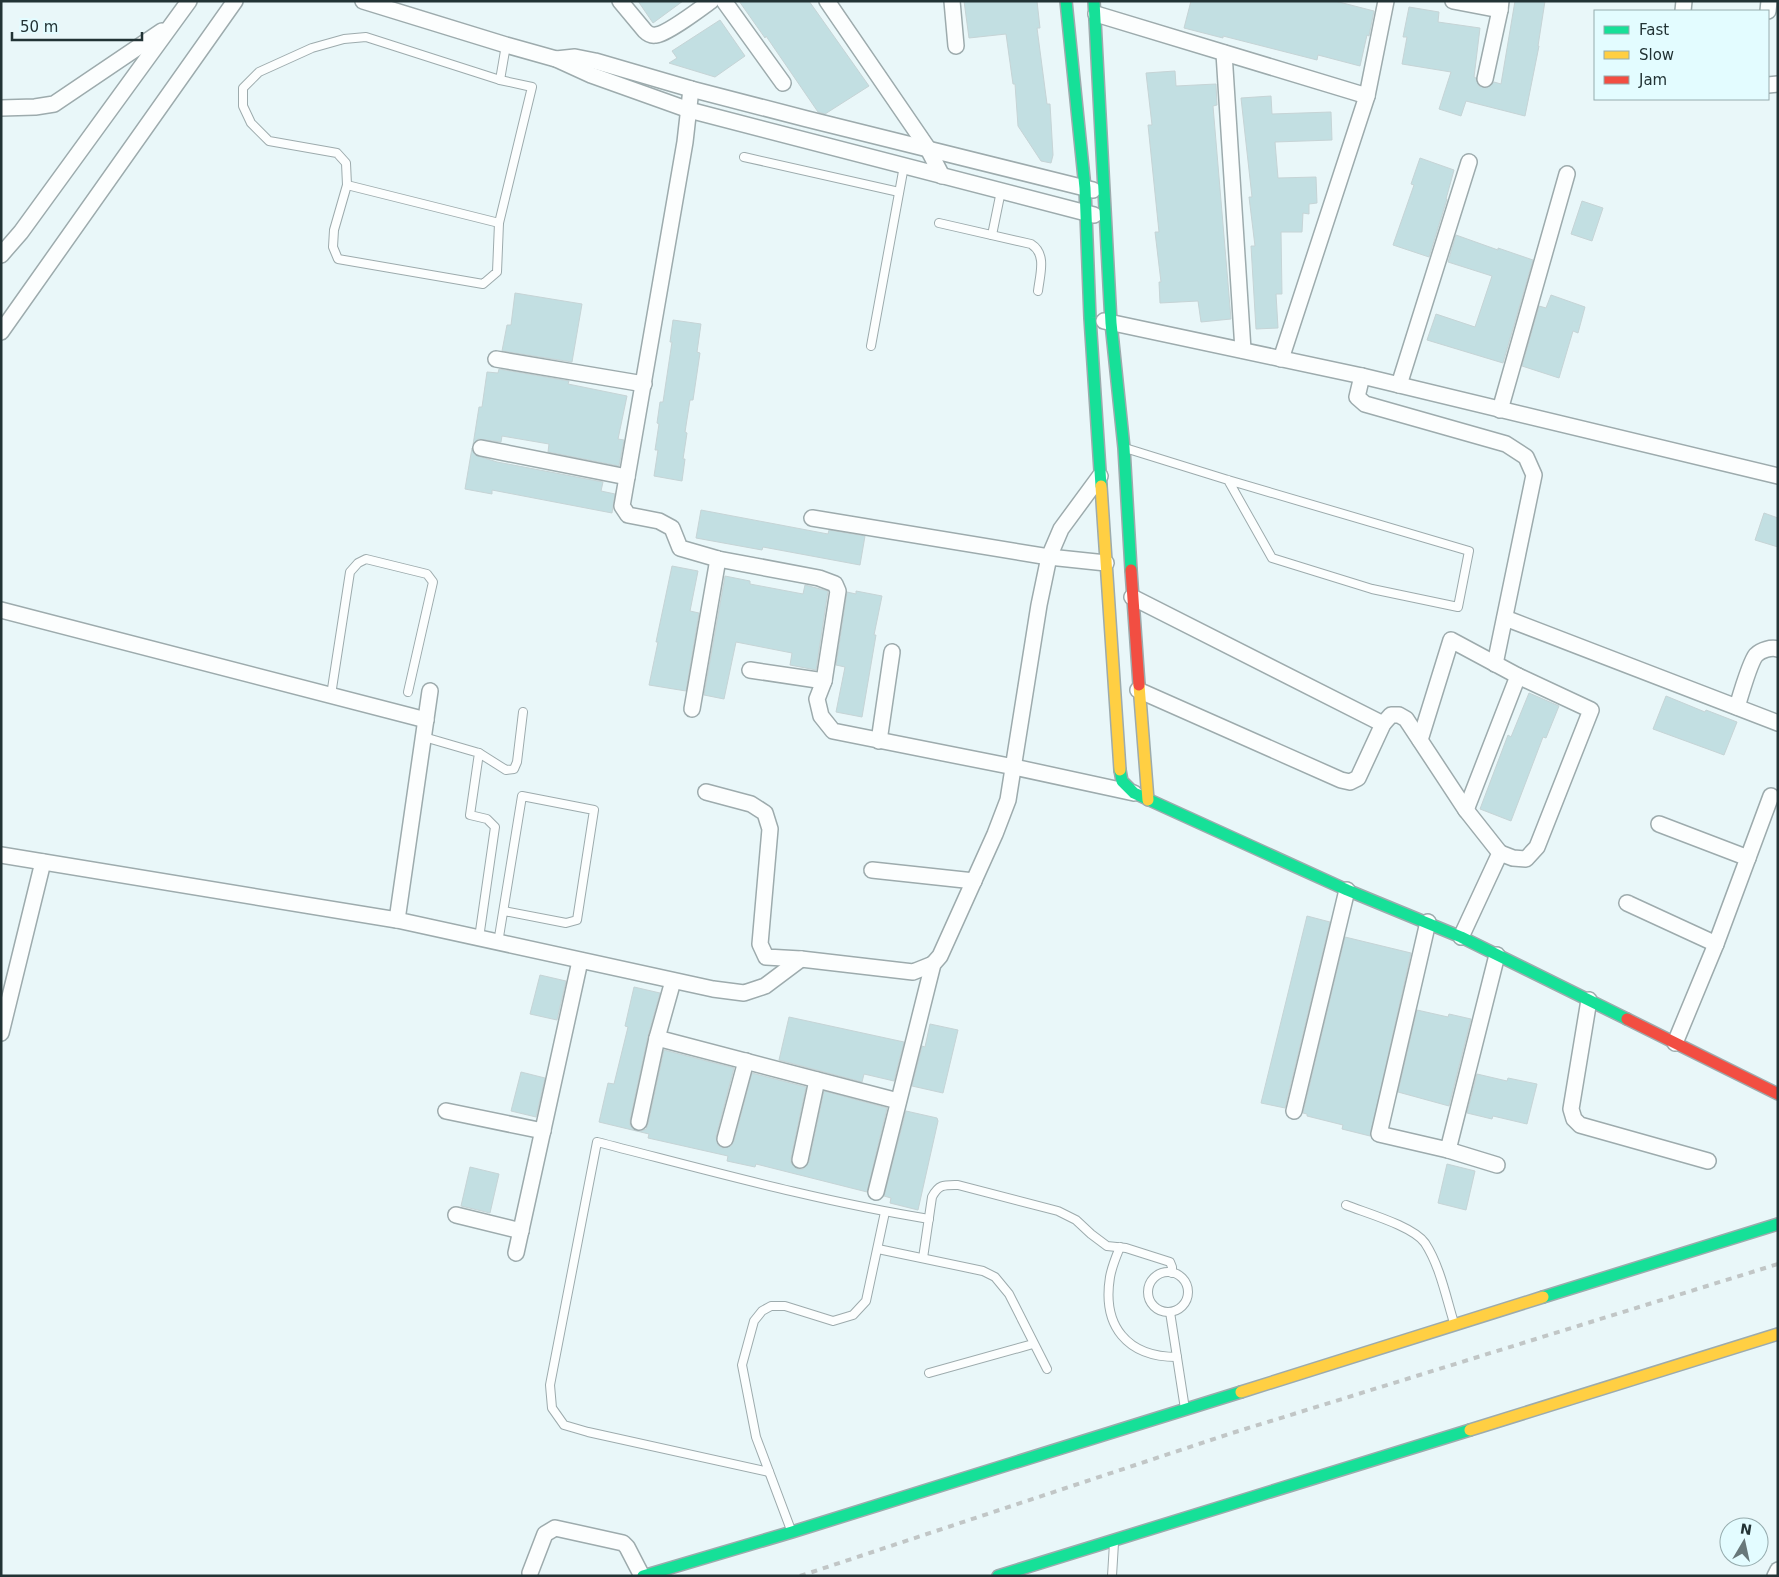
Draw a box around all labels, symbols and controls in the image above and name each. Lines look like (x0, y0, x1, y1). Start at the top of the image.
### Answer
scale bar (12, 10, 142, 42)
legend (1594, 10, 1769, 100)
text: 50 m (20, 18, 58, 36)
text: Fast (1639, 21, 1669, 39)
text: Slow (1639, 46, 1674, 64)
text: Jam (1638, 71, 1667, 89)
north arrow (1719, 1517, 1769, 1567)
text: N (1739, 1520, 1753, 1538)

